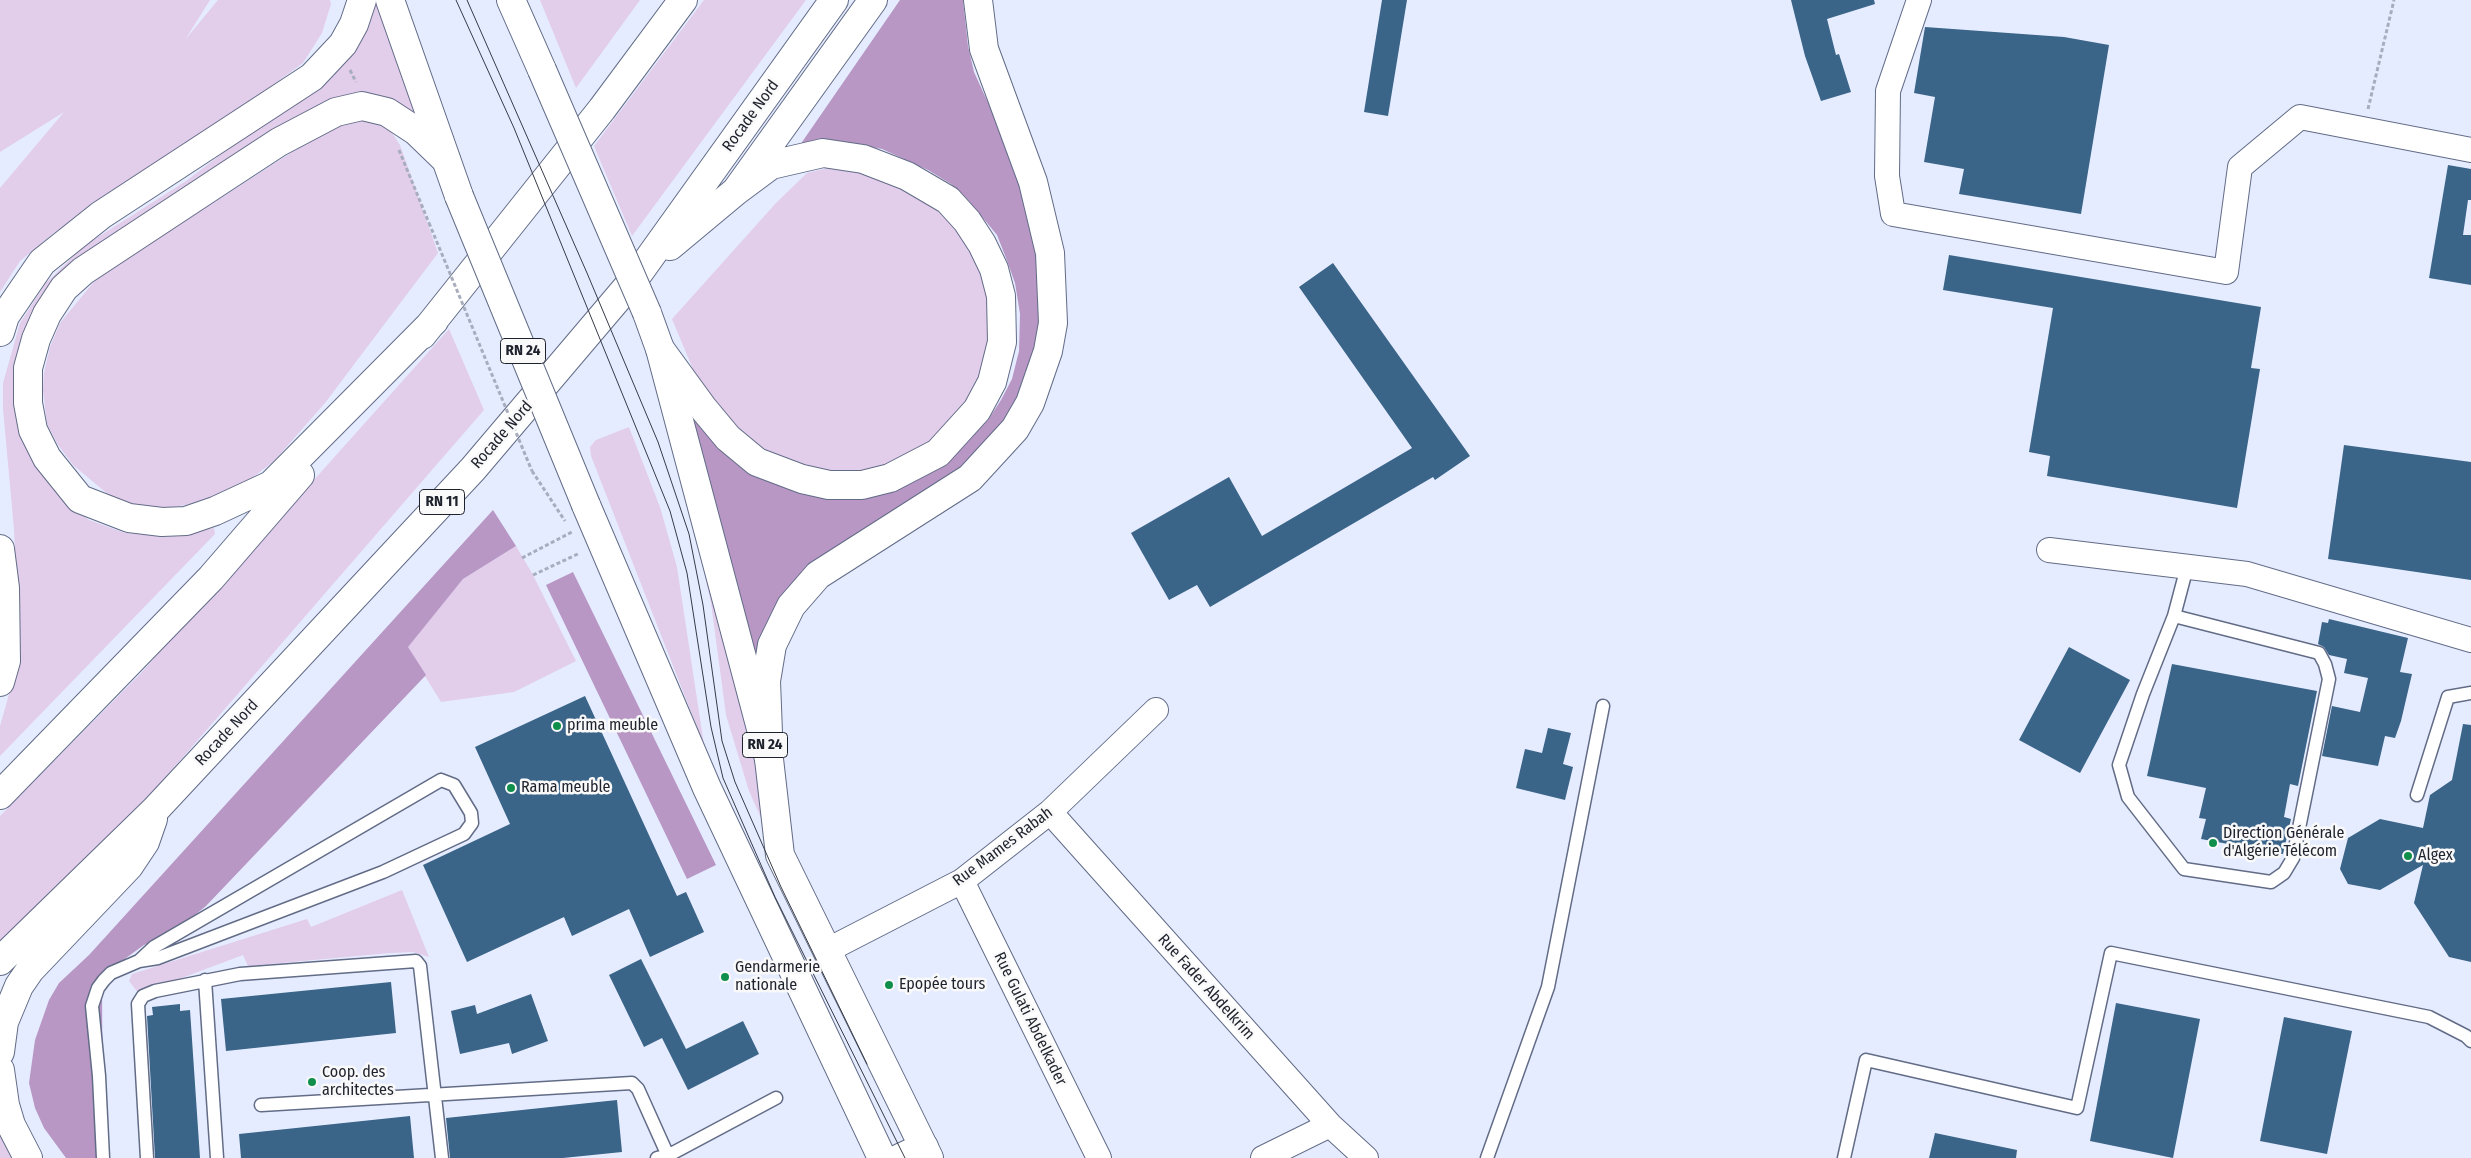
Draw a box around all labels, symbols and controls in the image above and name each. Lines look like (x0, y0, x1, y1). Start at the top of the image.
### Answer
street label: Rocade Nord (719, 77, 783, 155)
road number: RN 24 (500, 338, 546, 364)
street label: Rocade Nord (467, 397, 537, 473)
road number: RN 11 (420, 490, 464, 514)
street label: Rocade Nord (192, 696, 262, 770)
place label: prima meuble (567, 716, 658, 736)
marker: prima meuble (551, 720, 563, 732)
road number: RN 24 (742, 732, 788, 758)
place label: Rama meuble (521, 778, 610, 798)
marker: Rama meuble (505, 782, 517, 794)
street label: Rue Mames Rabah (949, 803, 1057, 891)
place label: Direction Générale d'Algérie Télécom (2223, 824, 2344, 862)
marker: Direction Générale d'Algérie Télécom (2207, 837, 2219, 849)
place label: Algex (2418, 846, 2453, 866)
marker: Algex (2402, 850, 2414, 862)
street label: Rue Fader Abdelkrim (1154, 930, 1258, 1044)
street label: Rue Gulati Abdelkader (989, 949, 1071, 1089)
place label: Gendarmerie nationale (735, 958, 820, 996)
marker: Gendarmerie nationale (719, 971, 731, 983)
place label: Epopée tours (899, 975, 985, 995)
marker: Epopée tours (883, 979, 895, 991)
place label: Coop. des architectes (322, 1063, 394, 1101)
marker: Coop. des architectes (306, 1076, 318, 1088)

